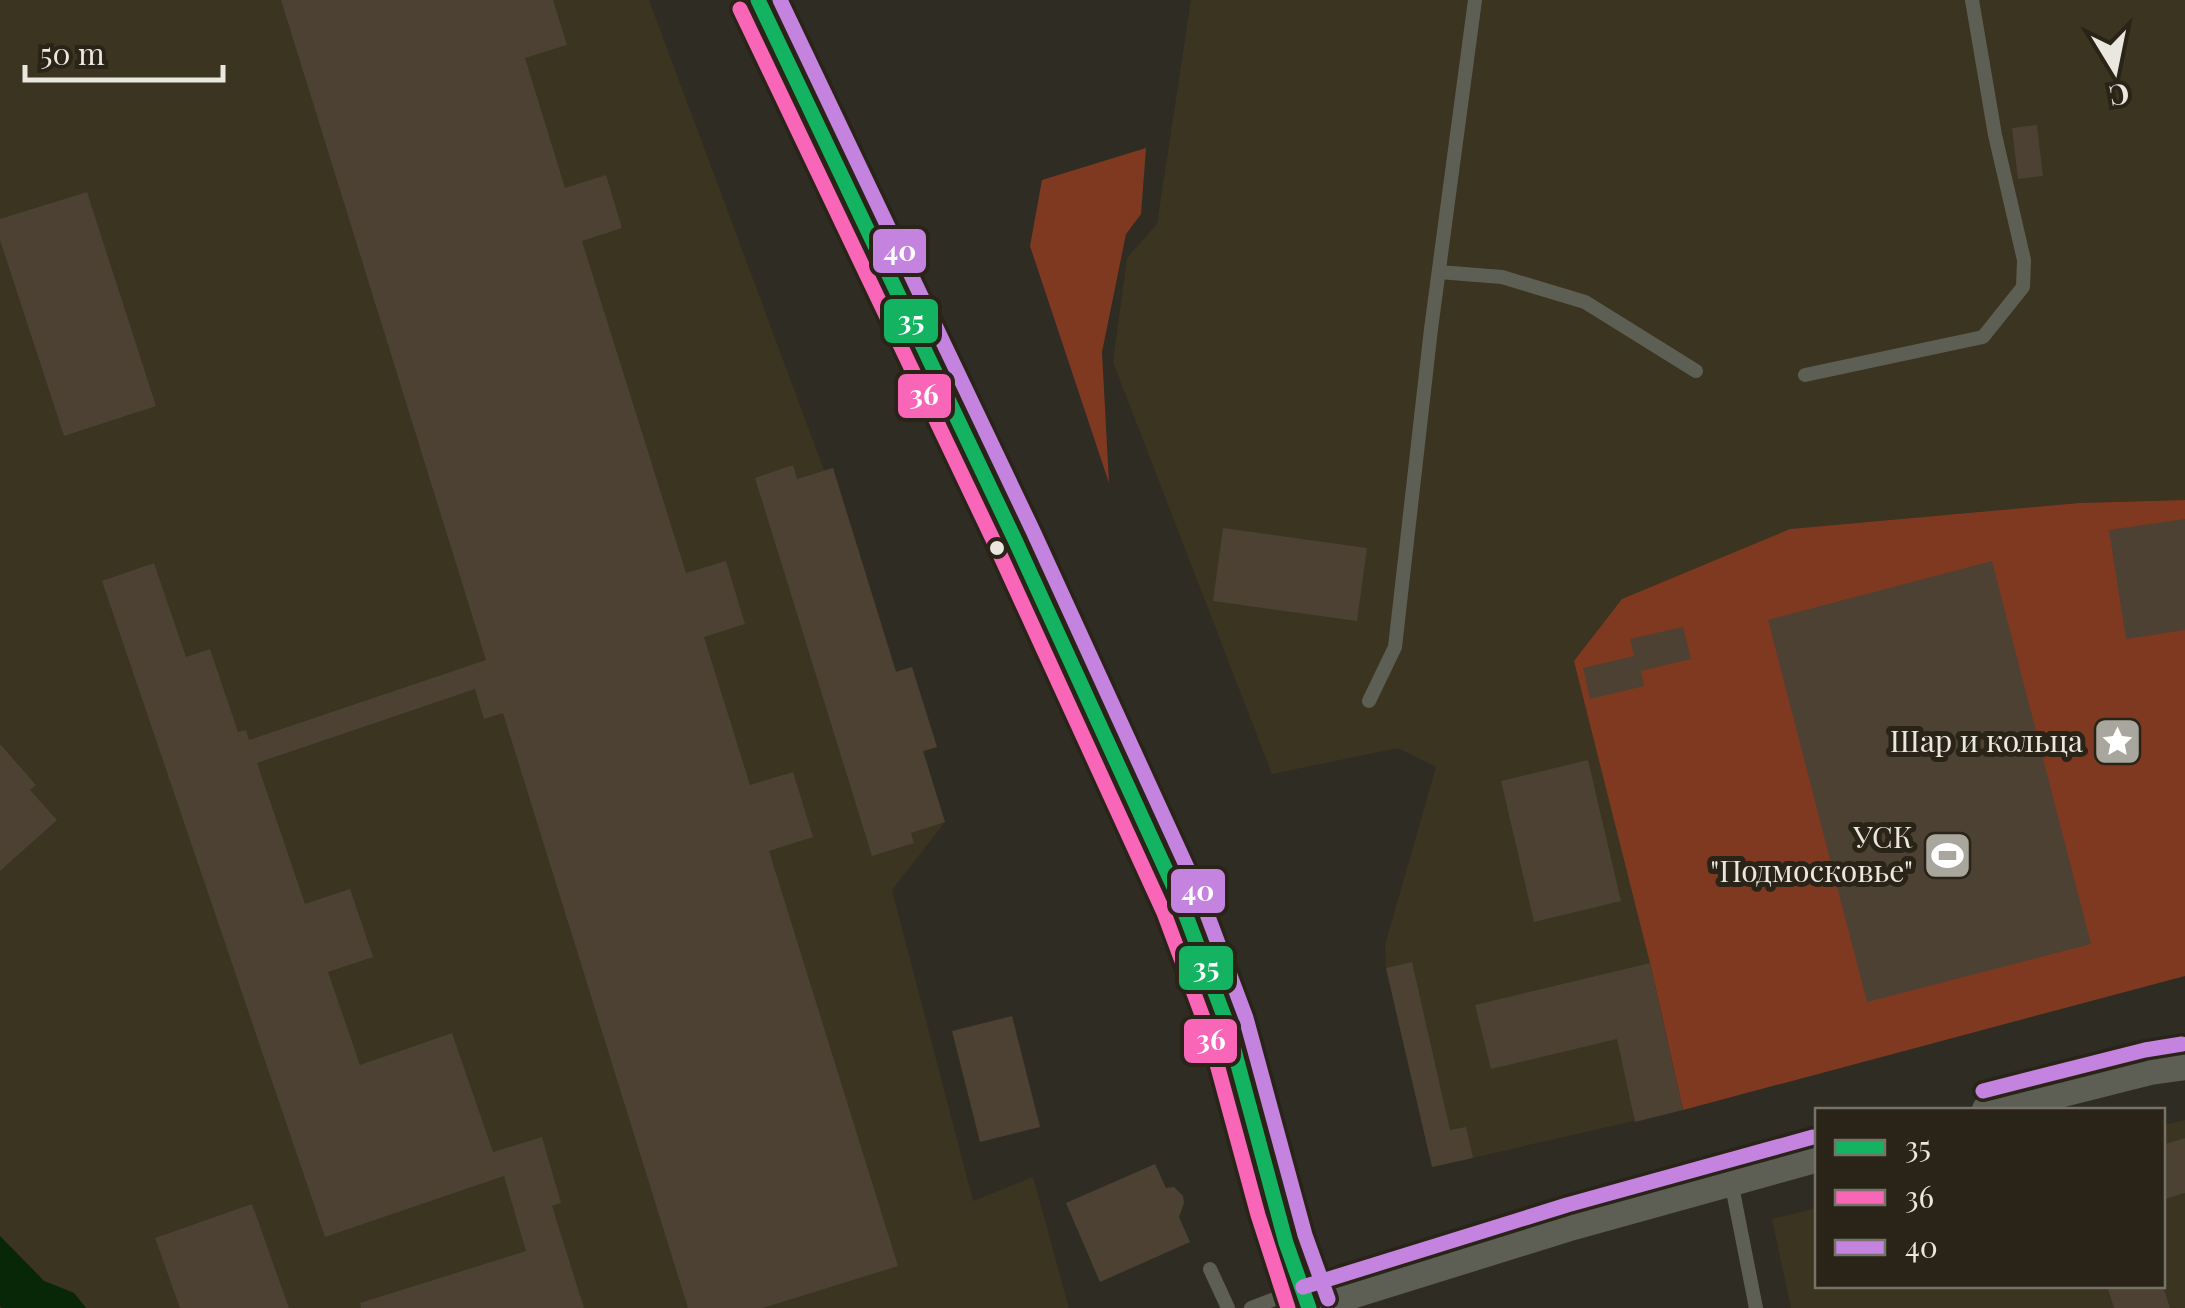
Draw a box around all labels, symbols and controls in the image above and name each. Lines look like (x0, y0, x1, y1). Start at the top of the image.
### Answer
scale bar (25, 20, 222, 82)
north arrow (2065, 20, 2165, 120)
text: 50 m (40, 33, 105, 73)
text: С (2107, 76, 2133, 116)
line badge: 40 (871, 227, 928, 275)
text: 40 (884, 231, 916, 268)
line badge: 35 (882, 297, 940, 345)
text: 35 (898, 301, 924, 338)
line badge: 36 (896, 372, 953, 420)
text: 36 (909, 375, 939, 412)
unlabelled marker (987, 538, 1007, 558)
place icon: Шар и кольца (2092, 716, 2144, 768)
place label: Шар и кольца (1890, 720, 2083, 760)
place label: УСК "Подмосковье" (1710, 816, 1913, 890)
sports icon: УСК "Подмосковье" (1922, 829, 1974, 881)
line badge: 40 (1169, 867, 1227, 915)
text: 40 (1182, 871, 1214, 908)
line badge: 35 (1177, 944, 1235, 992)
text: 35 (1193, 948, 1219, 985)
line badge: 36 (1182, 1017, 1239, 1065)
text: 36 (1196, 1020, 1226, 1057)
legend (1815, 1108, 2165, 1288)
text: 35 (1905, 1126, 1931, 1166)
text: 36 (1905, 1176, 1934, 1216)
text: 40 (1905, 1226, 1938, 1266)

